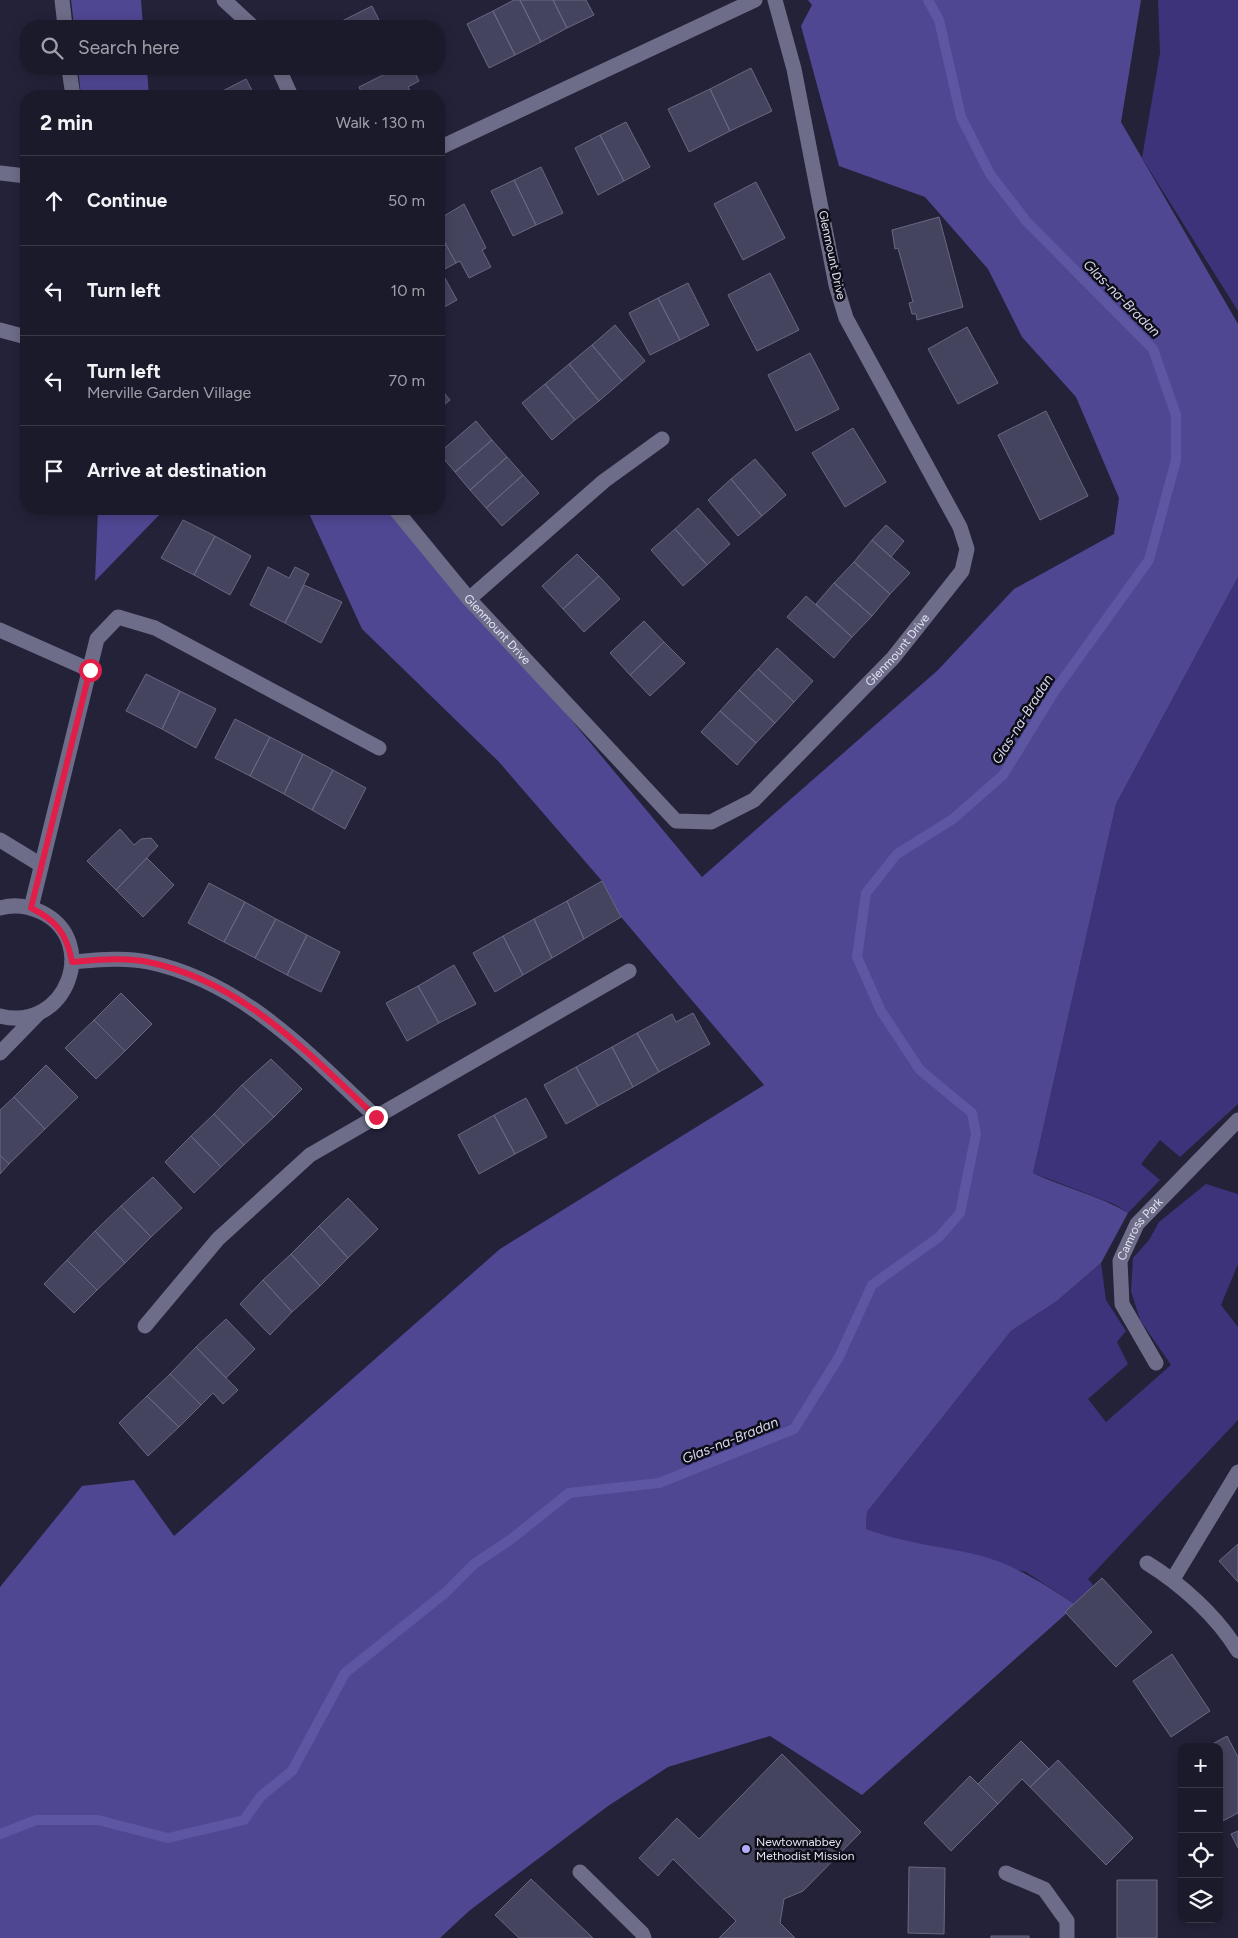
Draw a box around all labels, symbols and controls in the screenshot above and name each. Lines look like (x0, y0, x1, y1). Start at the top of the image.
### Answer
search box (20, 20, 445, 75)
icon: search (38, 34, 66, 62)
text: Search here (78, 36, 180, 59)
text: 2 min (40, 110, 93, 135)
text: Walk · 130 m (336, 113, 425, 132)
icon: ahead (40, 187, 68, 215)
text: Continue (87, 189, 167, 212)
text: 50 m (388, 191, 425, 210)
street label: Glenmount Drive (816, 209, 848, 301)
water label: Glas-na-Bradan (1080, 256, 1164, 341)
icon: left (40, 277, 68, 305)
text: Turn left (87, 279, 161, 302)
text: 10 m (391, 281, 425, 300)
text: Turn left (87, 360, 161, 383)
icon: left (40, 367, 68, 395)
text: 70 m (389, 371, 425, 390)
text: Merville Garden Village (87, 383, 251, 402)
icon: arrive (40, 457, 68, 485)
text: Arrive at destination (87, 459, 266, 482)
street label: Glenmount Drive (461, 591, 534, 668)
street label: Glenmount Drive (862, 611, 933, 689)
route start (79, 659, 102, 682)
water label: Glas-na-Bradan (988, 671, 1057, 767)
route end (365, 1106, 388, 1129)
street label: Camross Park (1114, 1195, 1166, 1263)
water label: Glas-na-Bradan (680, 1413, 781, 1467)
map controls (1178, 1743, 1223, 1923)
button: + (1178, 1743, 1223, 1788)
button: − (1178, 1788, 1223, 1833)
button: locate (1178, 1833, 1223, 1878)
place label: Newtownabbey Methodist Mission (756, 1835, 855, 1863)
marker: Newtownabbey Methodist Mission (740, 1843, 752, 1855)
button: layers (1178, 1878, 1223, 1923)

